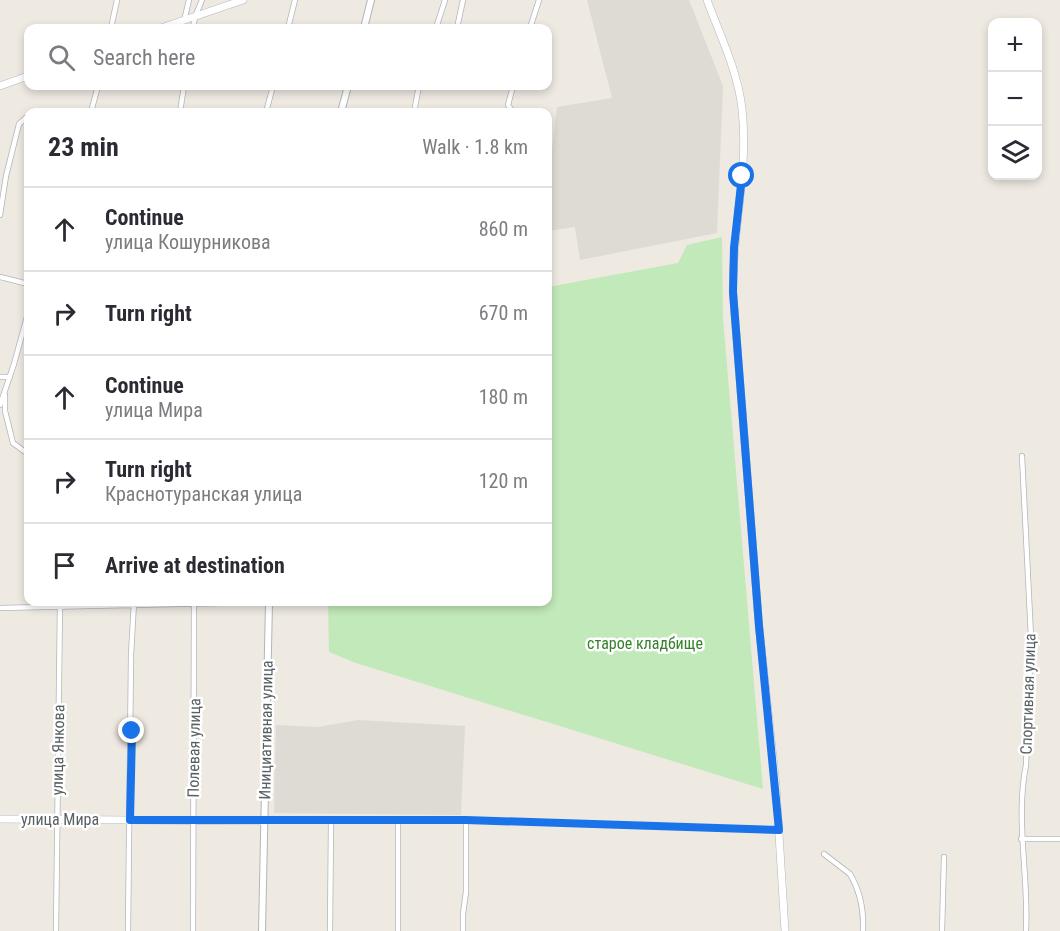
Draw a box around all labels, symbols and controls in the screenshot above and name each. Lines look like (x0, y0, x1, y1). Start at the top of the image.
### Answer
map controls (988, 18, 1042, 180)
button: + (988, 18, 1042, 72)
search box (24, 24, 552, 90)
icon: search (45, 41, 78, 74)
text: Search here (93, 45, 195, 70)
button: − (988, 72, 1042, 126)
button: layers (988, 126, 1042, 180)
text: 23 min (48, 132, 119, 162)
text: Walk · 1.8 km (422, 135, 528, 159)
route start (728, 162, 754, 188)
text: Continue (105, 205, 184, 230)
icon: ahead (48, 213, 81, 246)
text: 860 m (479, 217, 528, 241)
text: улица Кошурникова (105, 230, 271, 254)
icon: right (48, 297, 81, 330)
text: Turn right (105, 301, 192, 326)
text: 670 m (479, 301, 528, 325)
text: Continue (105, 373, 184, 398)
icon: ahead (48, 381, 81, 414)
text: 180 m (479, 385, 528, 409)
text: улица Мира (105, 398, 203, 422)
text: Turn right (105, 457, 192, 482)
icon: right (48, 465, 81, 498)
text: 120 m (479, 469, 528, 493)
text: Краснотуранская улица (105, 482, 302, 506)
icon: arrive (48, 549, 81, 582)
text: Arrive at destination (105, 553, 285, 578)
street label: Спортивная улица (1016, 633, 1040, 755)
park label: старое кладбище (587, 634, 703, 653)
street label: Инициативная улица (255, 660, 277, 800)
street label: Полевая улица (184, 698, 204, 798)
street label: улица Янкова (48, 704, 68, 796)
route end (118, 717, 144, 743)
street label: улица Мира (21, 810, 99, 829)

